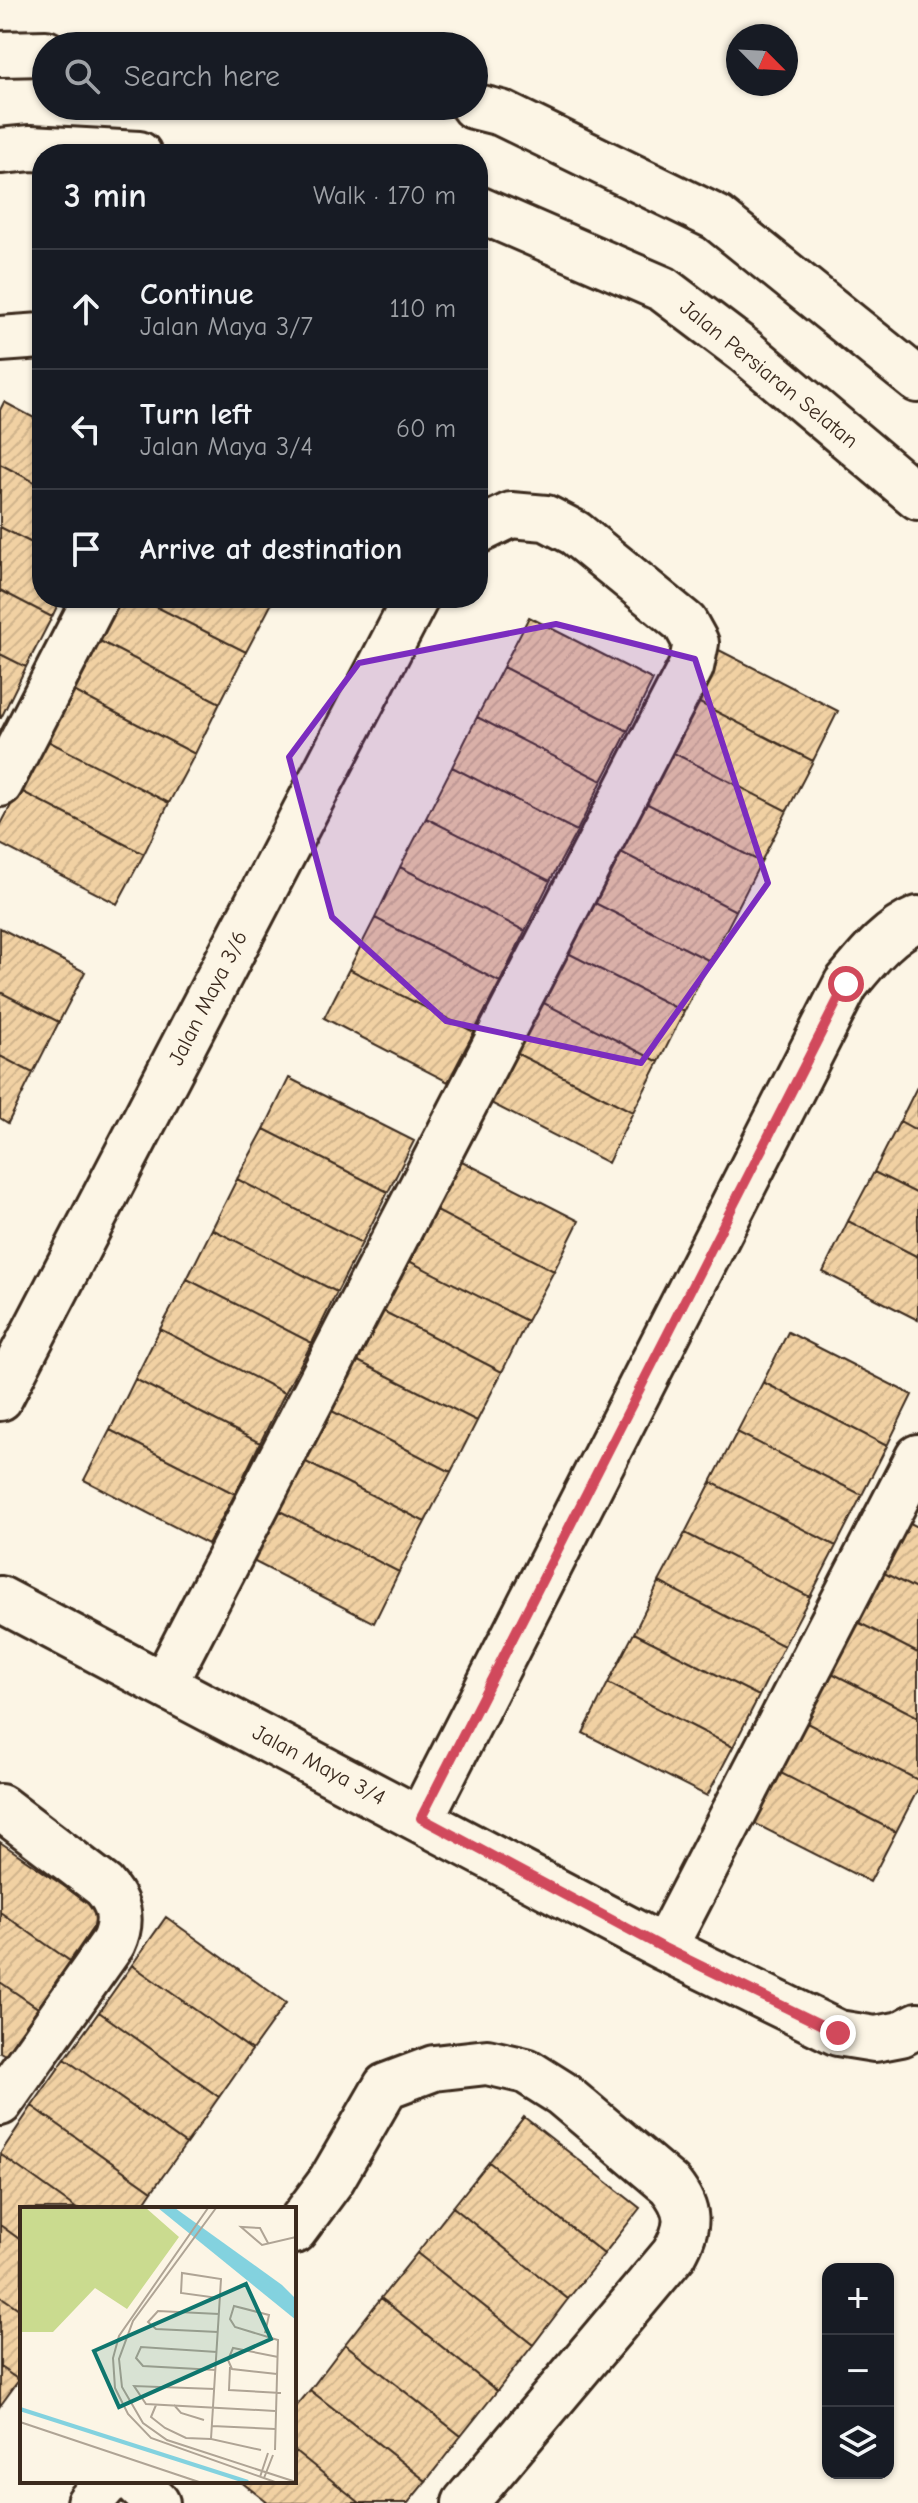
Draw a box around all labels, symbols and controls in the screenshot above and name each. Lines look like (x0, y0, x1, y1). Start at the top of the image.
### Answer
north arrow (726, 24, 798, 96)
search box (32, 32, 488, 120)
icon: search (60, 54, 104, 98)
text: Search here (124, 59, 280, 94)
text: 3 min (64, 176, 147, 216)
text: Walk · 170 m (313, 181, 456, 211)
text: Continue (140, 277, 254, 312)
icon: ahead (64, 287, 108, 331)
text: 110 m (389, 294, 456, 324)
street label: Jalan Persiaran Selatan (675, 294, 863, 454)
text: Jalan Maya 3/7 (140, 312, 313, 342)
text: Turn left (140, 397, 252, 432)
icon: left (64, 407, 108, 451)
text: 60 m (396, 414, 456, 444)
text: Jalan Maya 3/4 (140, 432, 313, 462)
icon: arrive (64, 527, 108, 571)
text: Arrive at destination (140, 532, 402, 567)
street label: Jalan Maya 3/6 (163, 926, 253, 1070)
route start (828, 966, 864, 1002)
street label: Jalan Maya 3/4 (248, 1719, 390, 1811)
route end (820, 2015, 856, 2051)
inset map (20, 2207, 296, 2483)
map controls (822, 2263, 894, 2479)
button: + (822, 2263, 894, 2335)
button: − (822, 2335, 894, 2407)
button: layers (822, 2407, 894, 2479)

